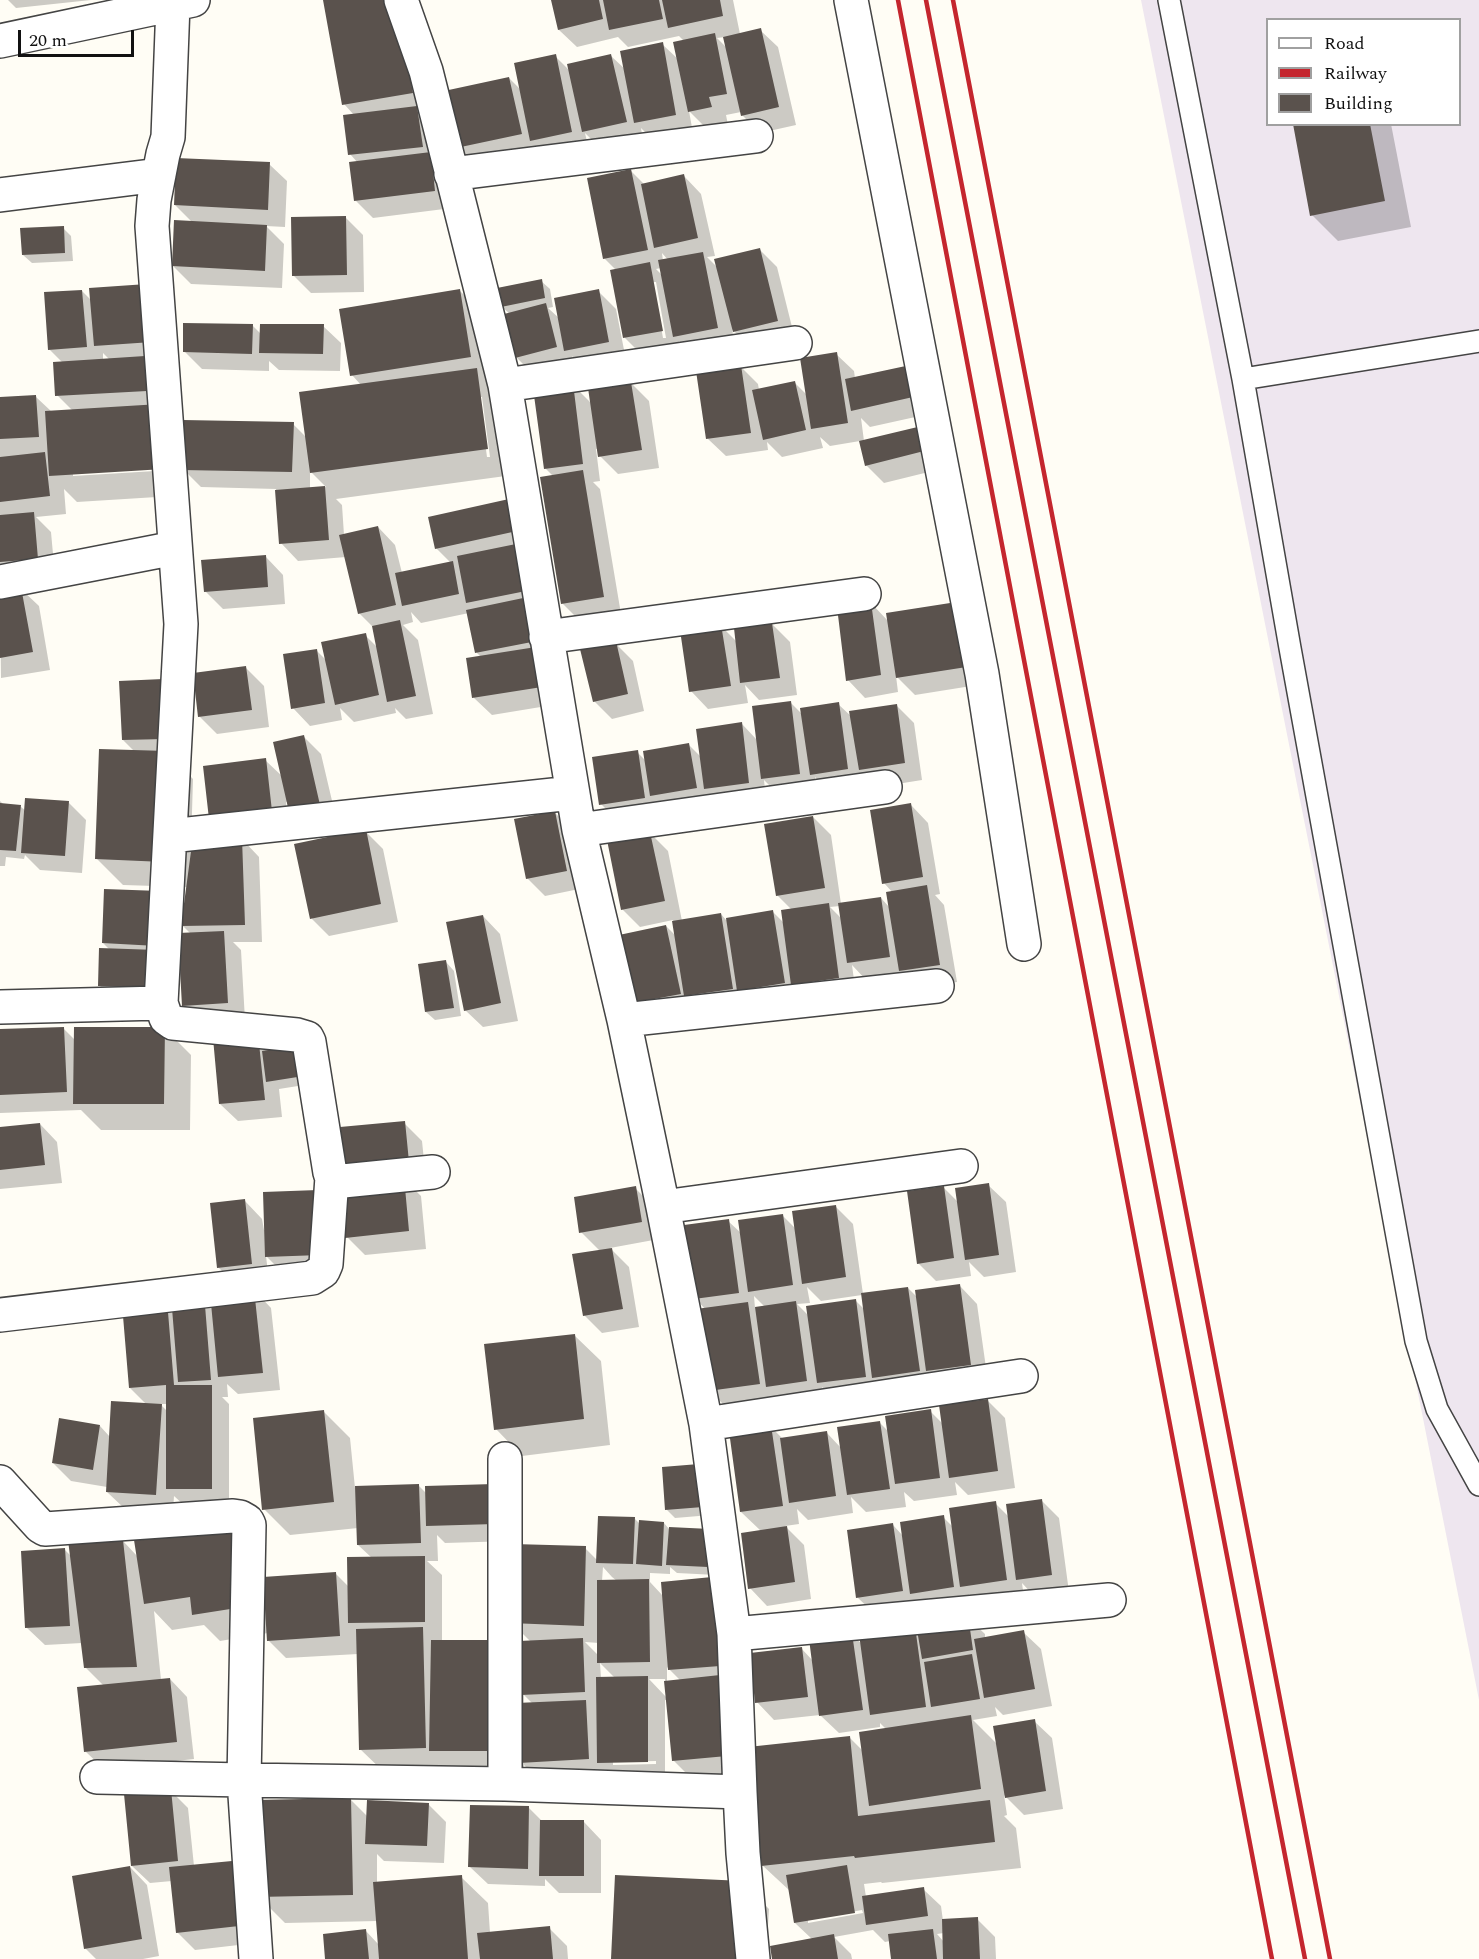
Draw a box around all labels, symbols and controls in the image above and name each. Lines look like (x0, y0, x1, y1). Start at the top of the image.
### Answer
scale bar (21, 18, 136, 56)
legend (1266, 18, 1461, 126)
text: 20 m (29, 27, 67, 54)
text: Road (1324, 30, 1365, 57)
text: Railway (1324, 60, 1387, 87)
text: Building (1324, 90, 1393, 117)

